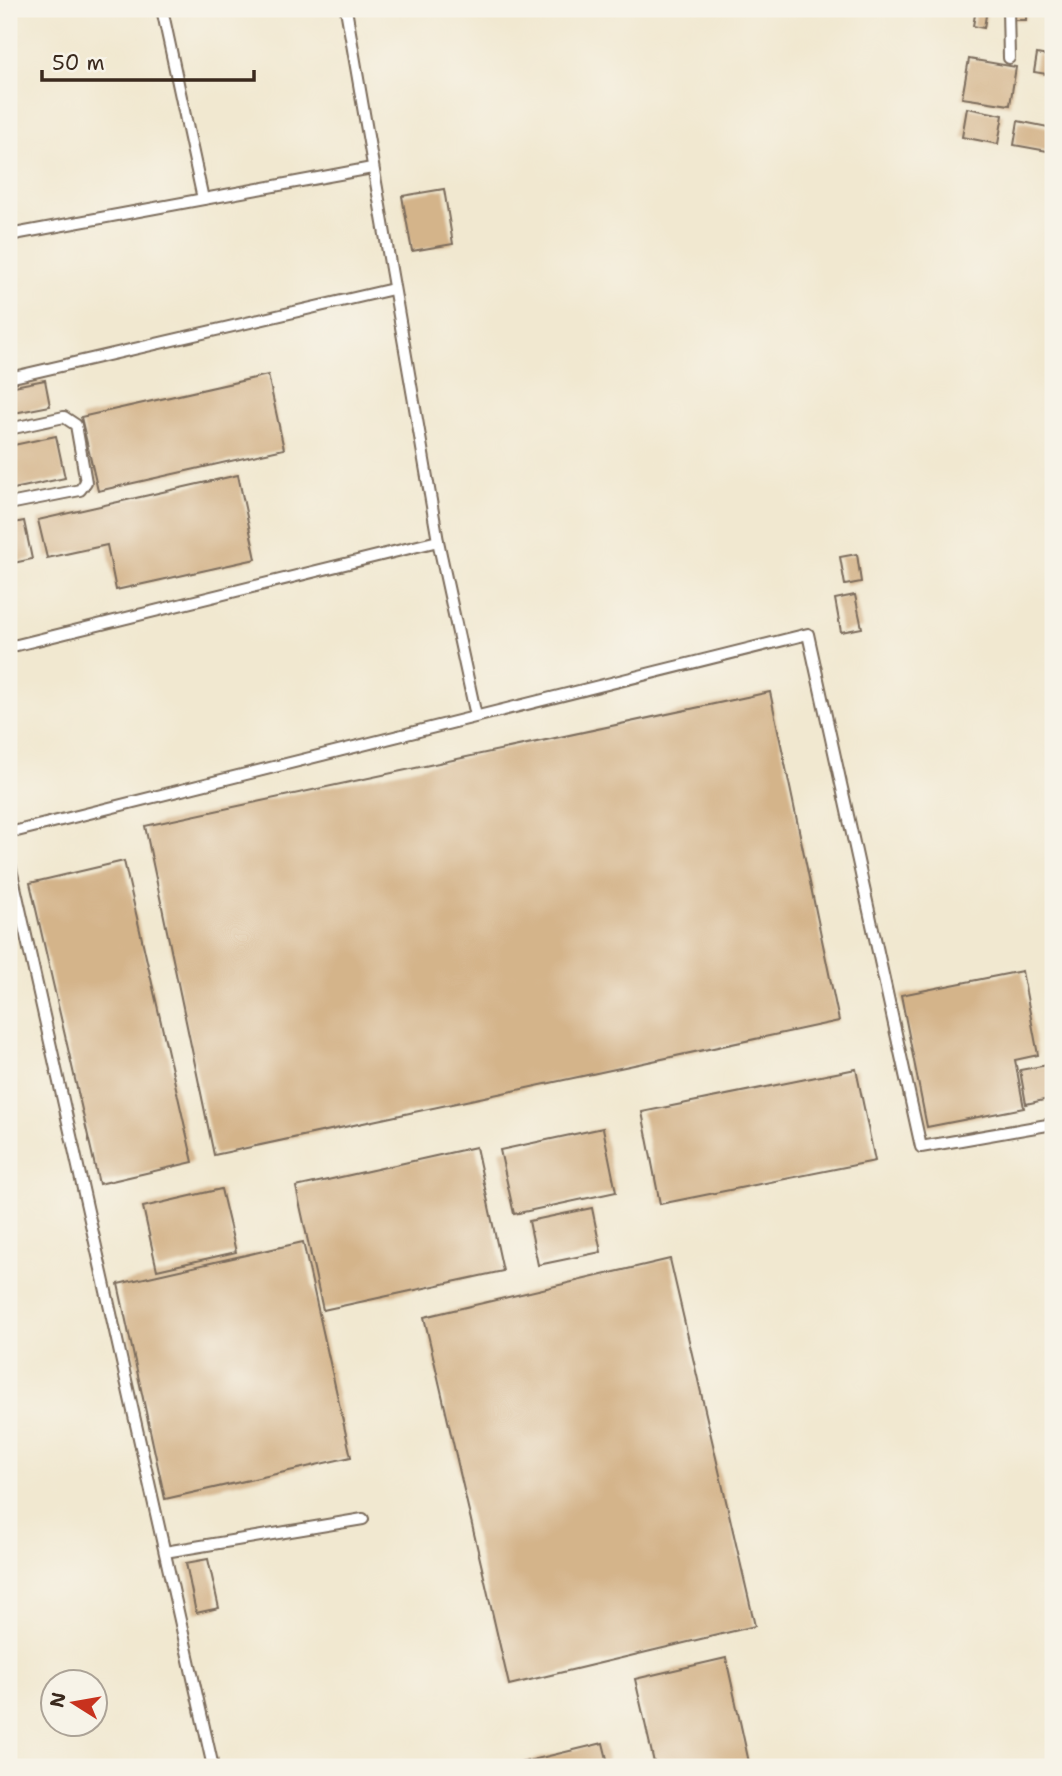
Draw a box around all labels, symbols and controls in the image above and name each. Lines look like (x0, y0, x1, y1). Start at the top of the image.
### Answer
scale bar (42, 38, 254, 82)
text: 50 m (52, 49, 105, 77)
north arrow (38, 1668, 108, 1738)
text: N (44, 1690, 72, 1710)

